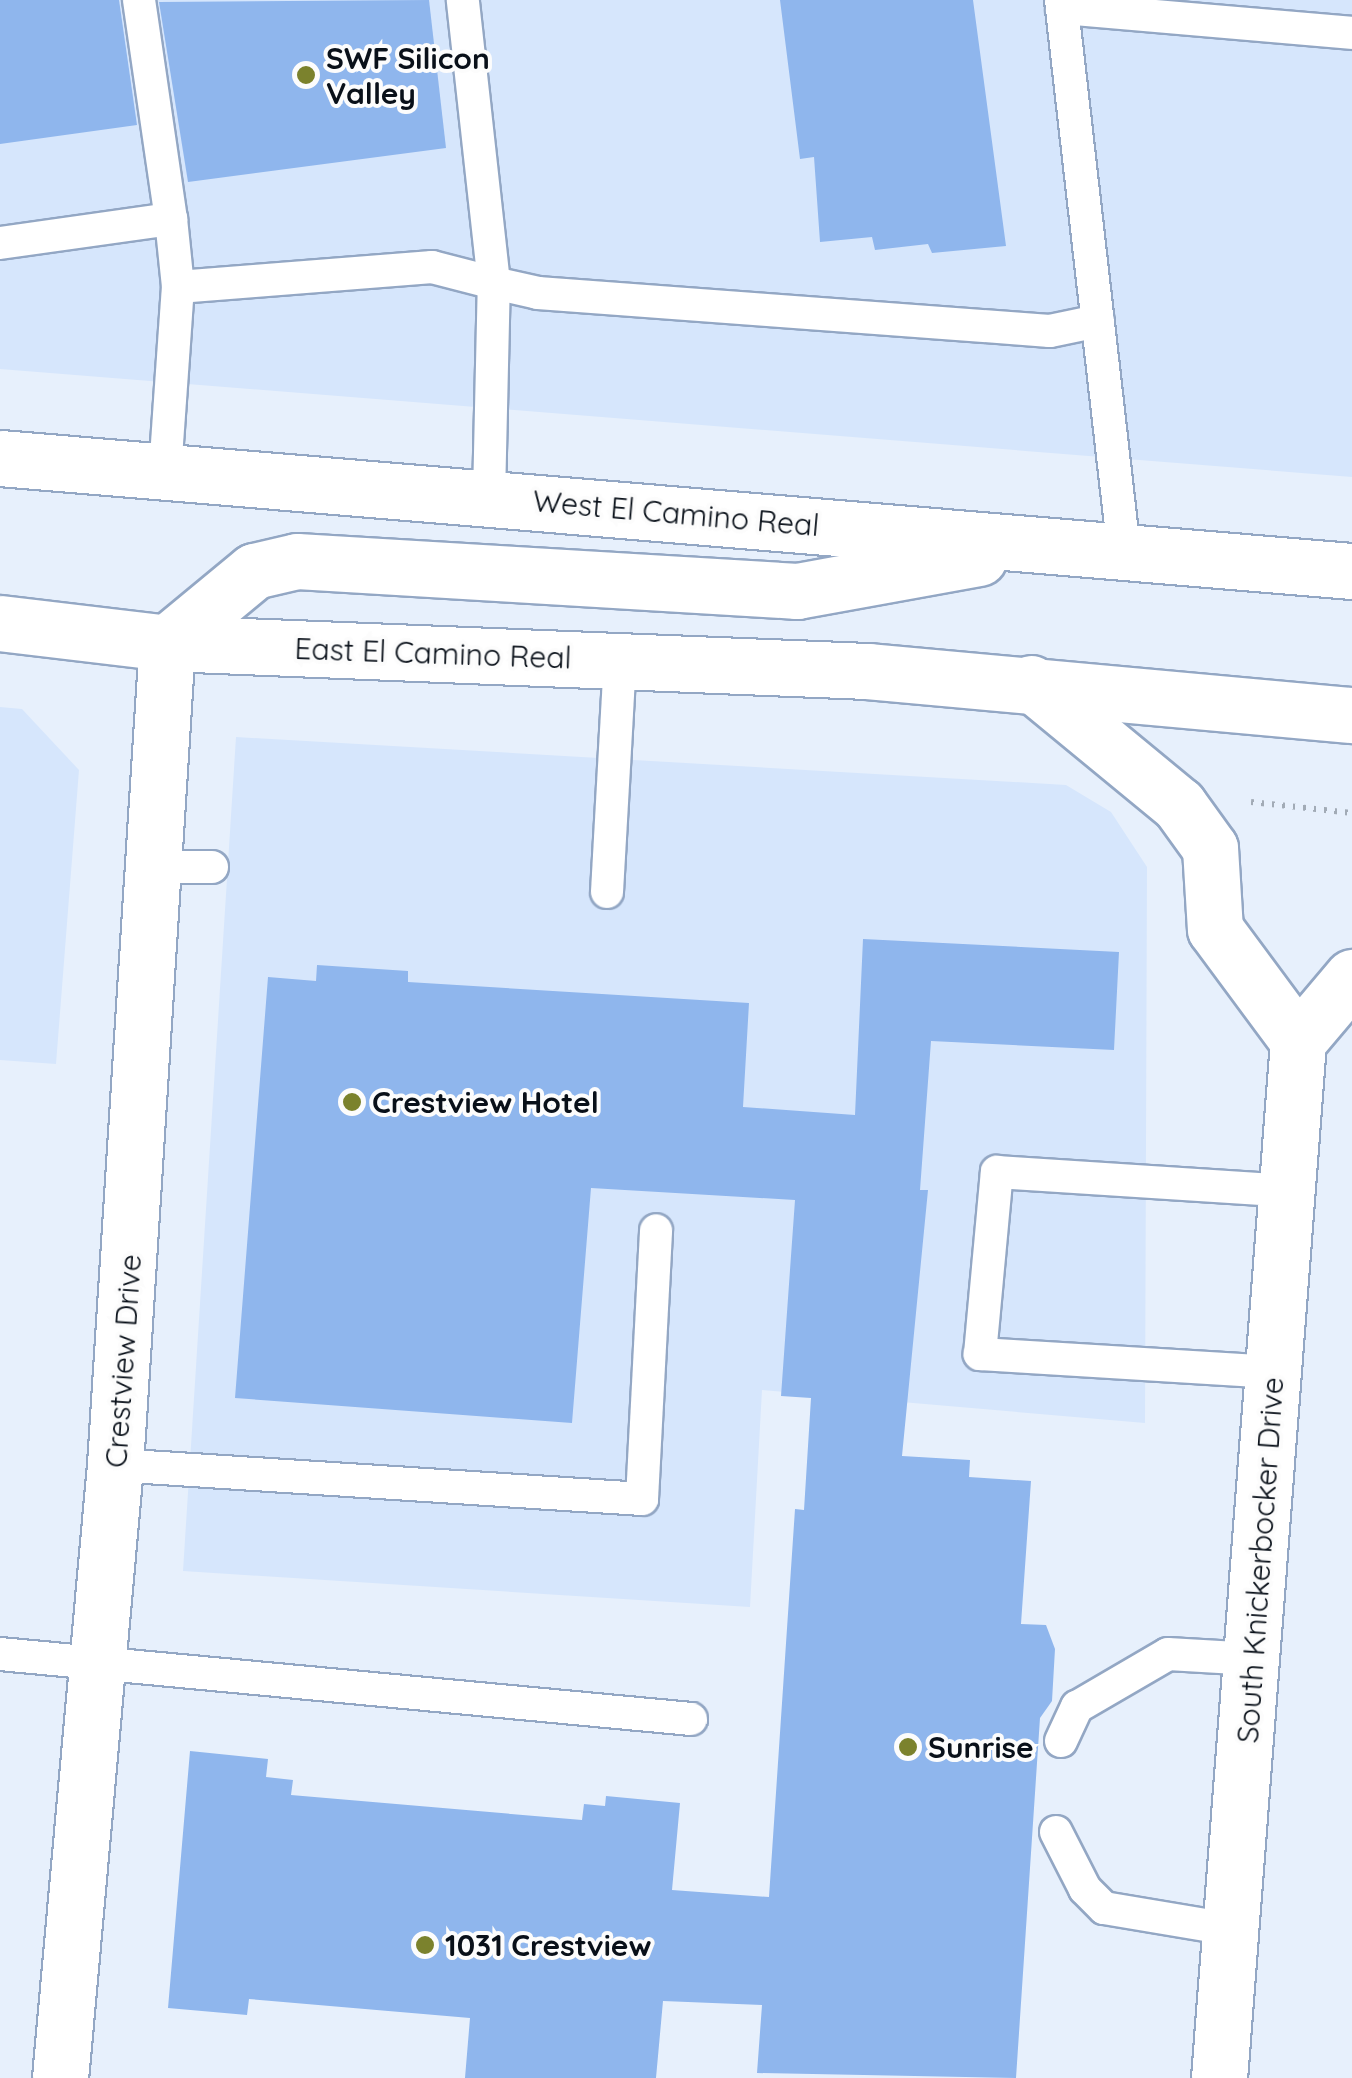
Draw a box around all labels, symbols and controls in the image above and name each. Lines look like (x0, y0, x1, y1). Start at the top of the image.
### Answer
place label: SWF Silicon Valley (326, 40, 490, 110)
marker: SWF Silicon Valley (295, 64, 317, 86)
street label: West El Camino Real (531, 483, 821, 543)
street label: East El Camino Real (294, 630, 572, 676)
place label: Crestview Hotel (372, 1084, 599, 1120)
marker: Crestview Hotel (341, 1091, 363, 1113)
street label: Crestview Drive (98, 1253, 148, 1469)
street label: South Knickerbocker Drive (1229, 1376, 1291, 1744)
place label: Sunrise (928, 1729, 1034, 1765)
marker: Sunrise (897, 1736, 919, 1758)
place label: 1031 Crestview (445, 1927, 652, 1963)
marker: 1031 Crestview (414, 1934, 436, 1956)

